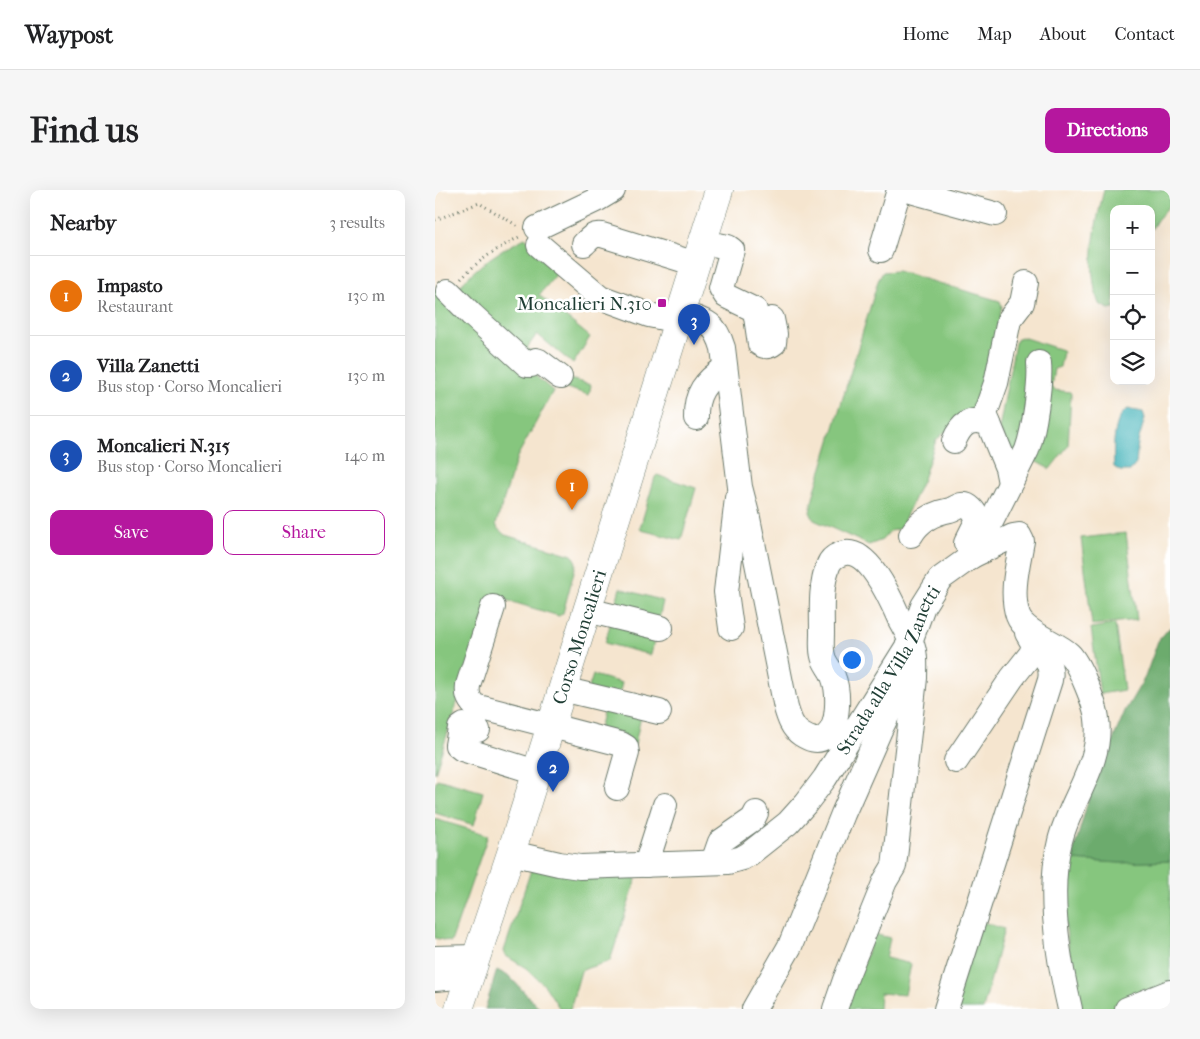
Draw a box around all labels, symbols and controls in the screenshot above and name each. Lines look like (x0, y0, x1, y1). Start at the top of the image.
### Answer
text: Waypost (25, 21, 113, 49)
text: Home (902, 24, 949, 45)
text: Map (977, 24, 1012, 45)
text: About (1040, 24, 1086, 45)
text: Contact (1114, 24, 1175, 45)
button: Directions (1045, 108, 1170, 153)
text: Find us (30, 110, 139, 151)
map controls (1110, 205, 1155, 385)
button: + (1110, 205, 1155, 250)
text: Nearby (50, 211, 116, 235)
text: 3 results (329, 213, 385, 232)
button: − (1110, 250, 1155, 295)
text: Impasto (97, 275, 163, 297)
text: 1 (63, 286, 69, 305)
text: 130 m (347, 286, 385, 305)
place label: Moncalieri N.310 (517, 293, 652, 315)
button: locate (1110, 295, 1155, 340)
text: Restaurant (97, 297, 173, 316)
marker: Moncalieri N.310 (656, 297, 668, 309)
pin: 3 (678, 304, 710, 345)
button: layers (1110, 340, 1155, 385)
text: Villa Zanetti (97, 355, 199, 377)
text: 2 (62, 366, 70, 385)
text: 130 m (347, 366, 385, 385)
text: Bus stop · Corso Moncalieri (97, 377, 282, 396)
text: Moncalieri N.315 (97, 435, 230, 457)
text: 3 (63, 446, 69, 465)
text: 140 m (344, 446, 385, 465)
text: Bus stop · Corso Moncalieri (97, 457, 282, 476)
pin: 1 (556, 469, 588, 510)
button: Save (50, 510, 213, 555)
button: Share (223, 510, 385, 555)
street label: Corso Moncalieri (548, 567, 611, 707)
street label: Strada alla Villa Zanetti (832, 581, 946, 759)
your location (839, 647, 865, 673)
pin: 2 (537, 751, 569, 792)

